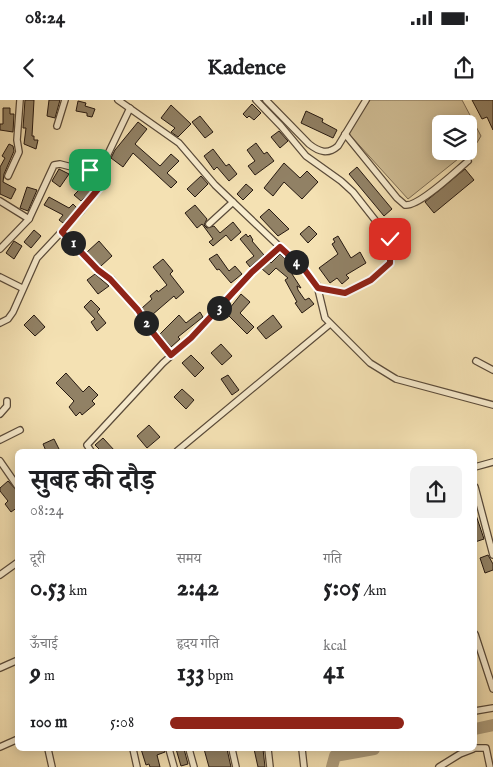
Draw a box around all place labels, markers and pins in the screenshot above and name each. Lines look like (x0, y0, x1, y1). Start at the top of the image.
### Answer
pin (69, 149, 111, 191)
pin (369, 218, 411, 260)
pin: 1 (60, 230, 86, 256)
pin: 4 (284, 250, 308, 274)
pin: 3 (206, 296, 232, 320)
pin: 2 (134, 310, 158, 336)

